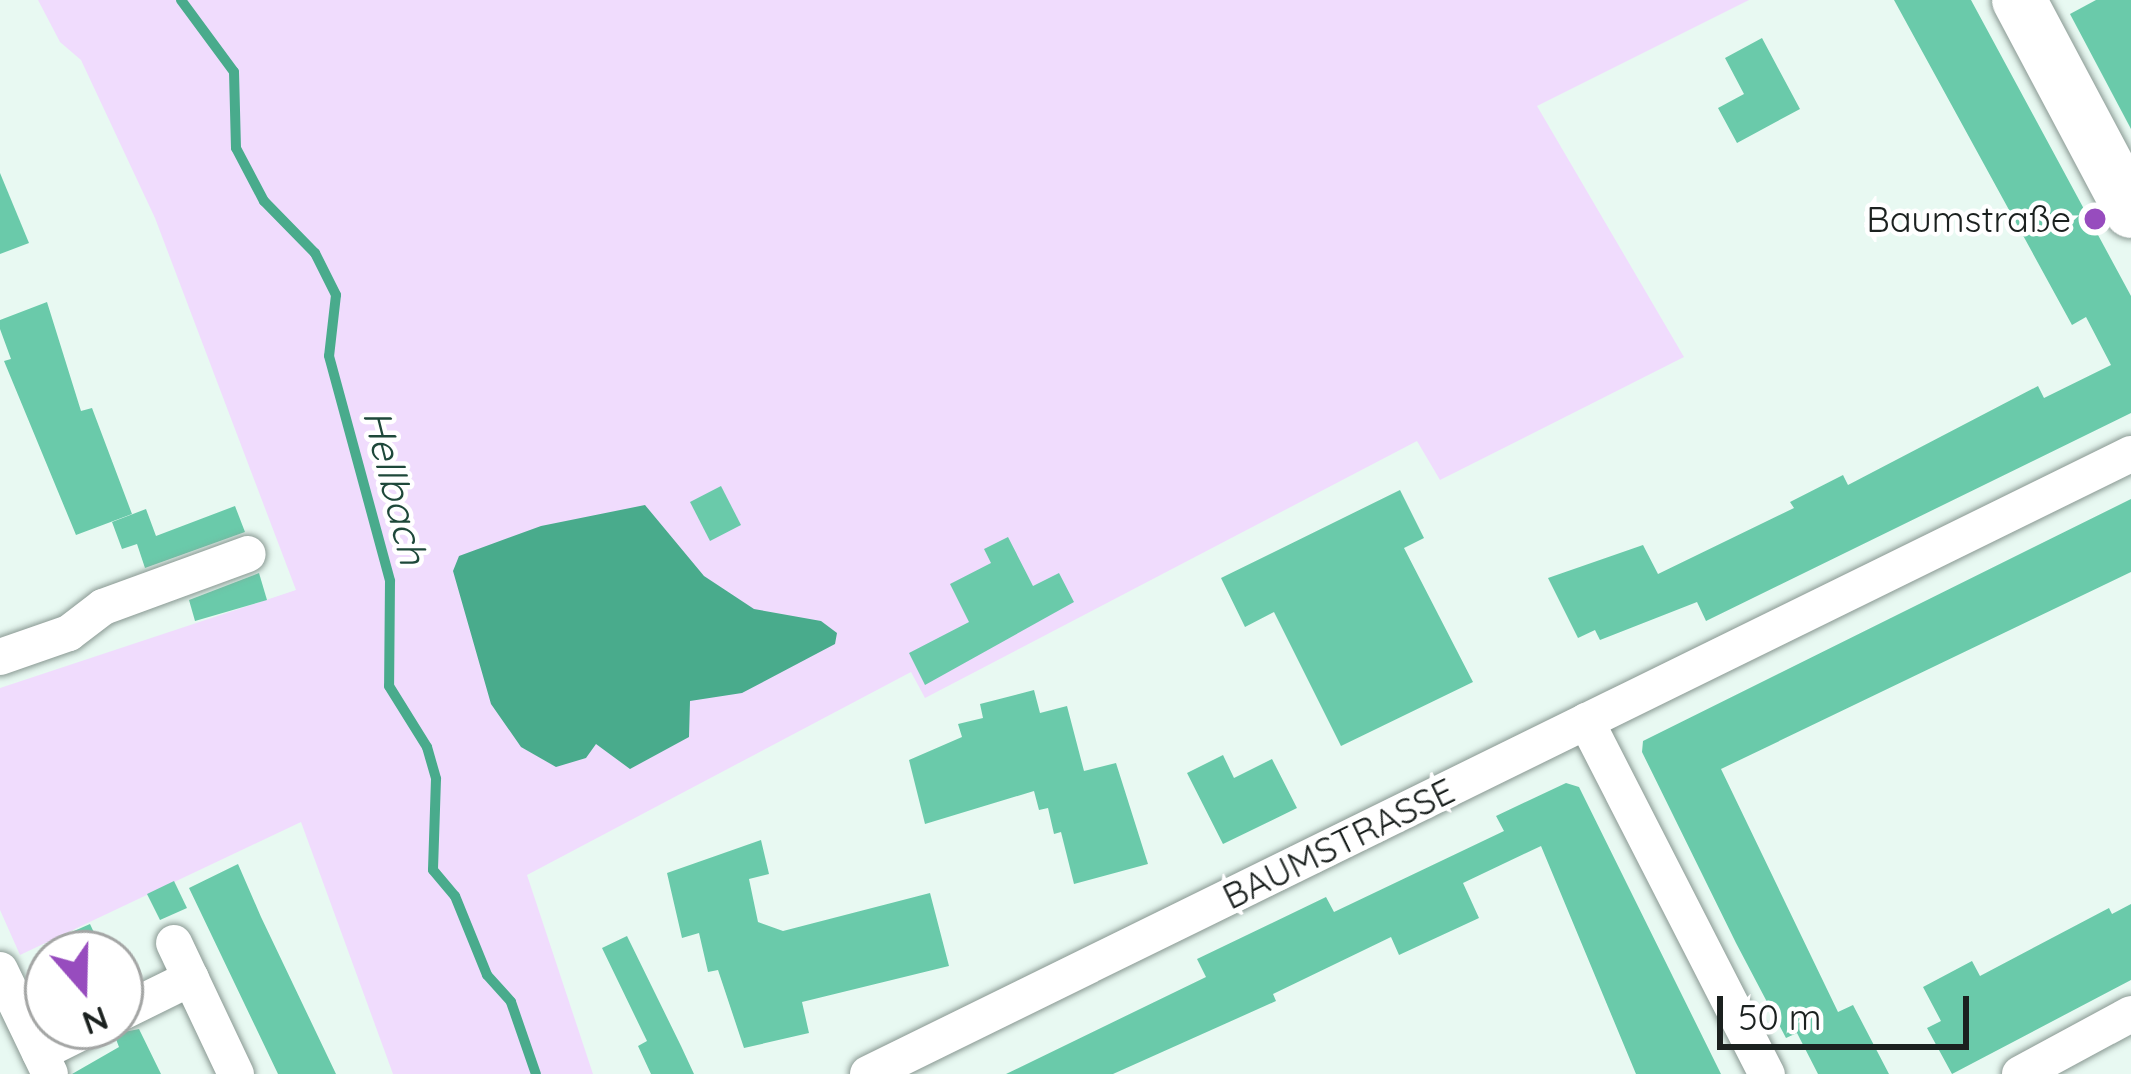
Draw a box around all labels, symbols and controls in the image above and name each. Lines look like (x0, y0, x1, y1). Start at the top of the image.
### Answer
place label: Baumstraße (1866, 197, 2071, 241)
marker: Baumstraße (2082, 206, 2108, 232)
water label: Hellbach (353, 405, 437, 569)
street label: BAUMSTRASSE (1215, 768, 1461, 918)
north arrow (24, 930, 144, 1050)
scale bar (1723, 972, 1975, 1046)
text: 50 m (1738, 994, 1822, 1039)
text: N (77, 998, 114, 1045)

